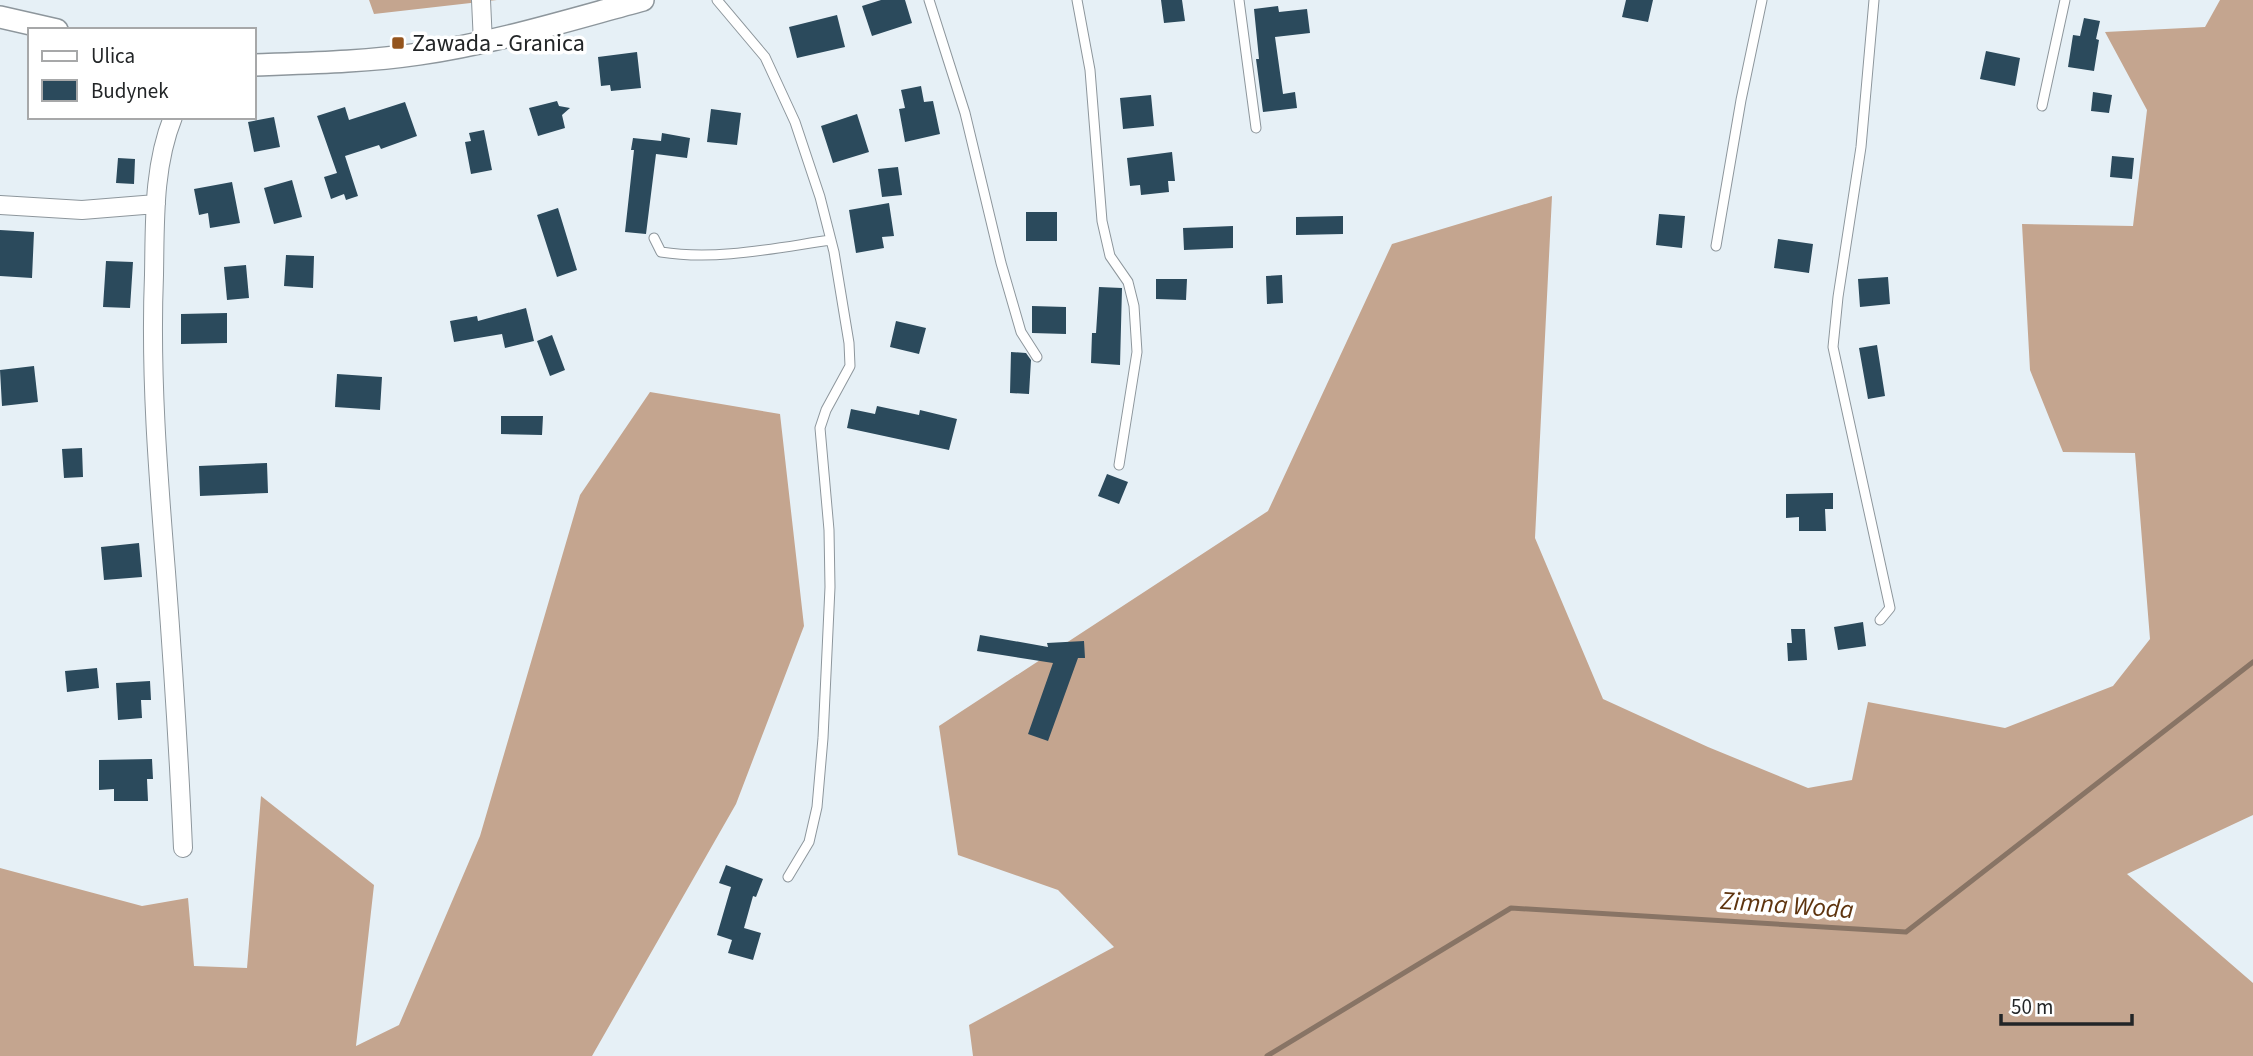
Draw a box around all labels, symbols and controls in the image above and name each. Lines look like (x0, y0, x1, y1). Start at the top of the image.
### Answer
place label: Zawada - Granica (412, 26, 585, 61)
legend (28, 28, 256, 119)
marker: Zawada - Granica (390, 35, 406, 51)
text: Ulica (91, 41, 135, 71)
text: Budynek (91, 76, 169, 106)
water label: Zimna Woda (1718, 882, 1855, 928)
scale bar (2001, 982, 2132, 1026)
text: 50 m (2011, 992, 2053, 1022)

